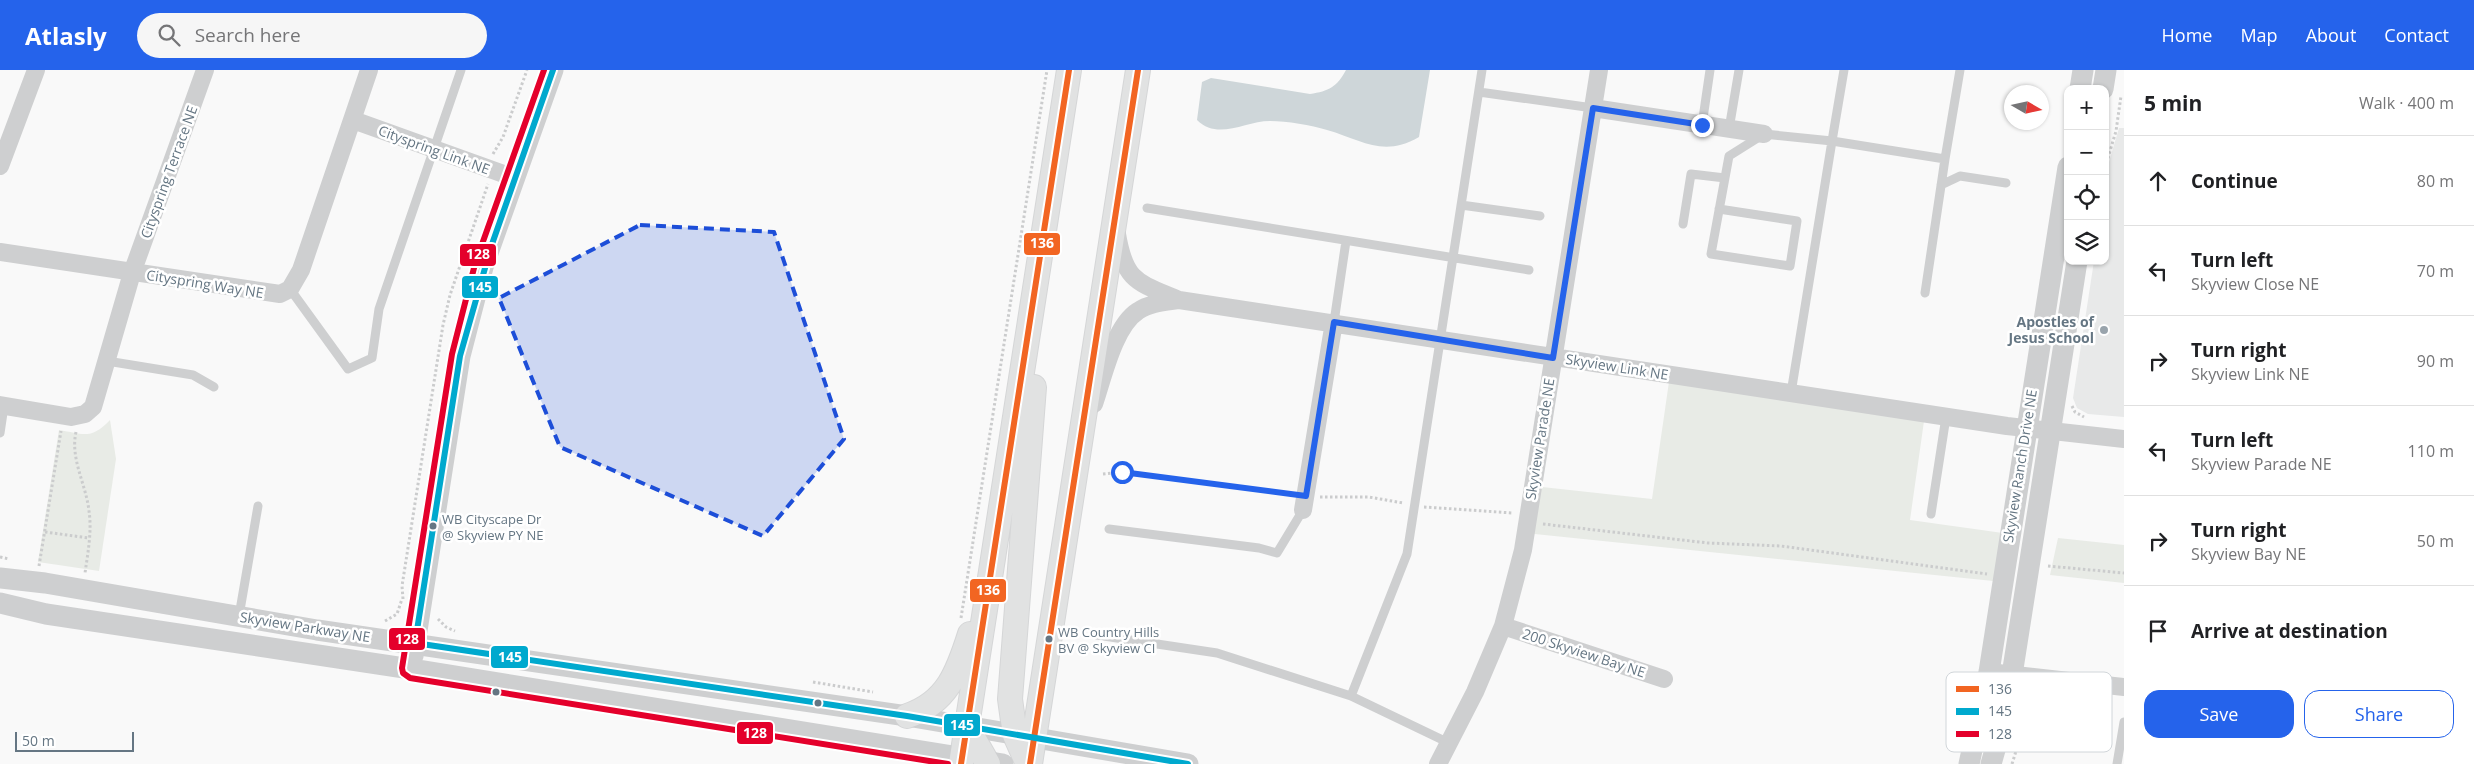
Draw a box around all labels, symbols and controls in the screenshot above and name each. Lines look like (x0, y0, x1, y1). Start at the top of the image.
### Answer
search box (137, 13, 487, 58)
text: Atlasly (25, 19, 107, 52)
icon: search (155, 21, 183, 49)
text: Search here (195, 22, 301, 48)
text: Home (2162, 23, 2212, 47)
text: Map (2240, 23, 2278, 47)
text: About (2306, 23, 2356, 47)
text: Contact (2384, 23, 2449, 47)
north arrow (2004, 85, 2049, 130)
map controls (2064, 85, 2109, 265)
button: + (2064, 85, 2109, 130)
text: 5 min (2144, 89, 2202, 117)
text: Walk · 400 m (2359, 92, 2454, 114)
street label: Cityspring Terrace NE (136, 103, 201, 241)
route end (1691, 114, 1714, 137)
street label: Cityspring Link NE (376, 121, 493, 179)
button: − (2064, 130, 2109, 175)
icon: ahead (2144, 167, 2172, 195)
text: Continue (2191, 168, 2278, 194)
text: 80 m (2417, 170, 2454, 192)
button: locate (2064, 175, 2109, 220)
button: layers (2064, 220, 2109, 265)
line badge: 136 (1023, 232, 1061, 256)
text: 136 (1030, 233, 1054, 252)
line badge: 128 (459, 243, 497, 267)
text: 128 (466, 244, 490, 263)
text: Turn left (2191, 247, 2273, 273)
icon: left (2144, 257, 2172, 285)
text: 70 m (2417, 260, 2454, 282)
street label: Cityspring Way NE (145, 265, 265, 302)
text: Skyview Close NE (2191, 273, 2319, 295)
line badge: 145 (461, 275, 499, 299)
text: 145 (468, 277, 492, 296)
place label: Apostles of Jesus School (2007, 312, 2096, 347)
marker: Apostles of Jesus School (2098, 324, 2110, 336)
text: Turn right (2191, 337, 2286, 363)
icon: right (2144, 347, 2172, 375)
street label: Skyview Link NE (1564, 349, 1670, 384)
text: 90 m (2417, 350, 2454, 372)
text: Skyview Link NE (2191, 363, 2309, 385)
street label: Skyview Parade NE (1521, 377, 1559, 501)
street label: Skyview Ranch Drive NE (1998, 388, 2041, 544)
text: Turn left (2191, 427, 2273, 453)
icon: left (2144, 437, 2172, 465)
text: 110 m (2408, 440, 2454, 462)
text: Skyview Parade NE (2191, 453, 2332, 475)
route start (1111, 461, 1134, 484)
place label: WB Cityscape Dr @ Skyview PY NE (442, 510, 544, 544)
text: Turn right (2191, 517, 2286, 543)
marker: WB Cityscape Dr @ Skyview PY NE (428, 521, 438, 531)
icon: right (2144, 527, 2172, 555)
text: 50 m (2417, 530, 2454, 552)
text: Skyview Bay NE (2191, 543, 2306, 565)
line badge: 136 (969, 578, 1007, 603)
text: 136 (976, 580, 1000, 599)
street label: Skyview Parkway NE (239, 607, 372, 646)
icon: arrive (2144, 617, 2172, 645)
text: Arrive at destination (2191, 618, 2388, 644)
place label: WB Country Hills BV @ Skyview CI (1058, 623, 1159, 657)
street label: 200 Skyview Bay NE (1520, 624, 1648, 681)
line badge: 128 (388, 627, 426, 651)
text: 128 (395, 629, 419, 648)
marker: WB Country Hills BV @ Skyview CI (1044, 634, 1054, 644)
line badge: 145 (490, 645, 529, 669)
text: 145 (498, 647, 522, 666)
legend (1946, 672, 2112, 752)
text: 136 (1988, 679, 2012, 698)
unlabelled marker (491, 687, 501, 697)
button: Save (2144, 690, 2294, 738)
button: Share (2304, 690, 2454, 738)
unlabelled marker (813, 698, 823, 708)
text: 145 (1988, 701, 2012, 720)
line badge: 145 (943, 713, 981, 737)
text: 145 (950, 715, 974, 734)
line badge: 128 (736, 721, 774, 745)
text: 128 (743, 723, 767, 742)
text: 128 (1988, 724, 2012, 743)
scale bar (15, 729, 134, 752)
text: 50 m (22, 731, 55, 750)

